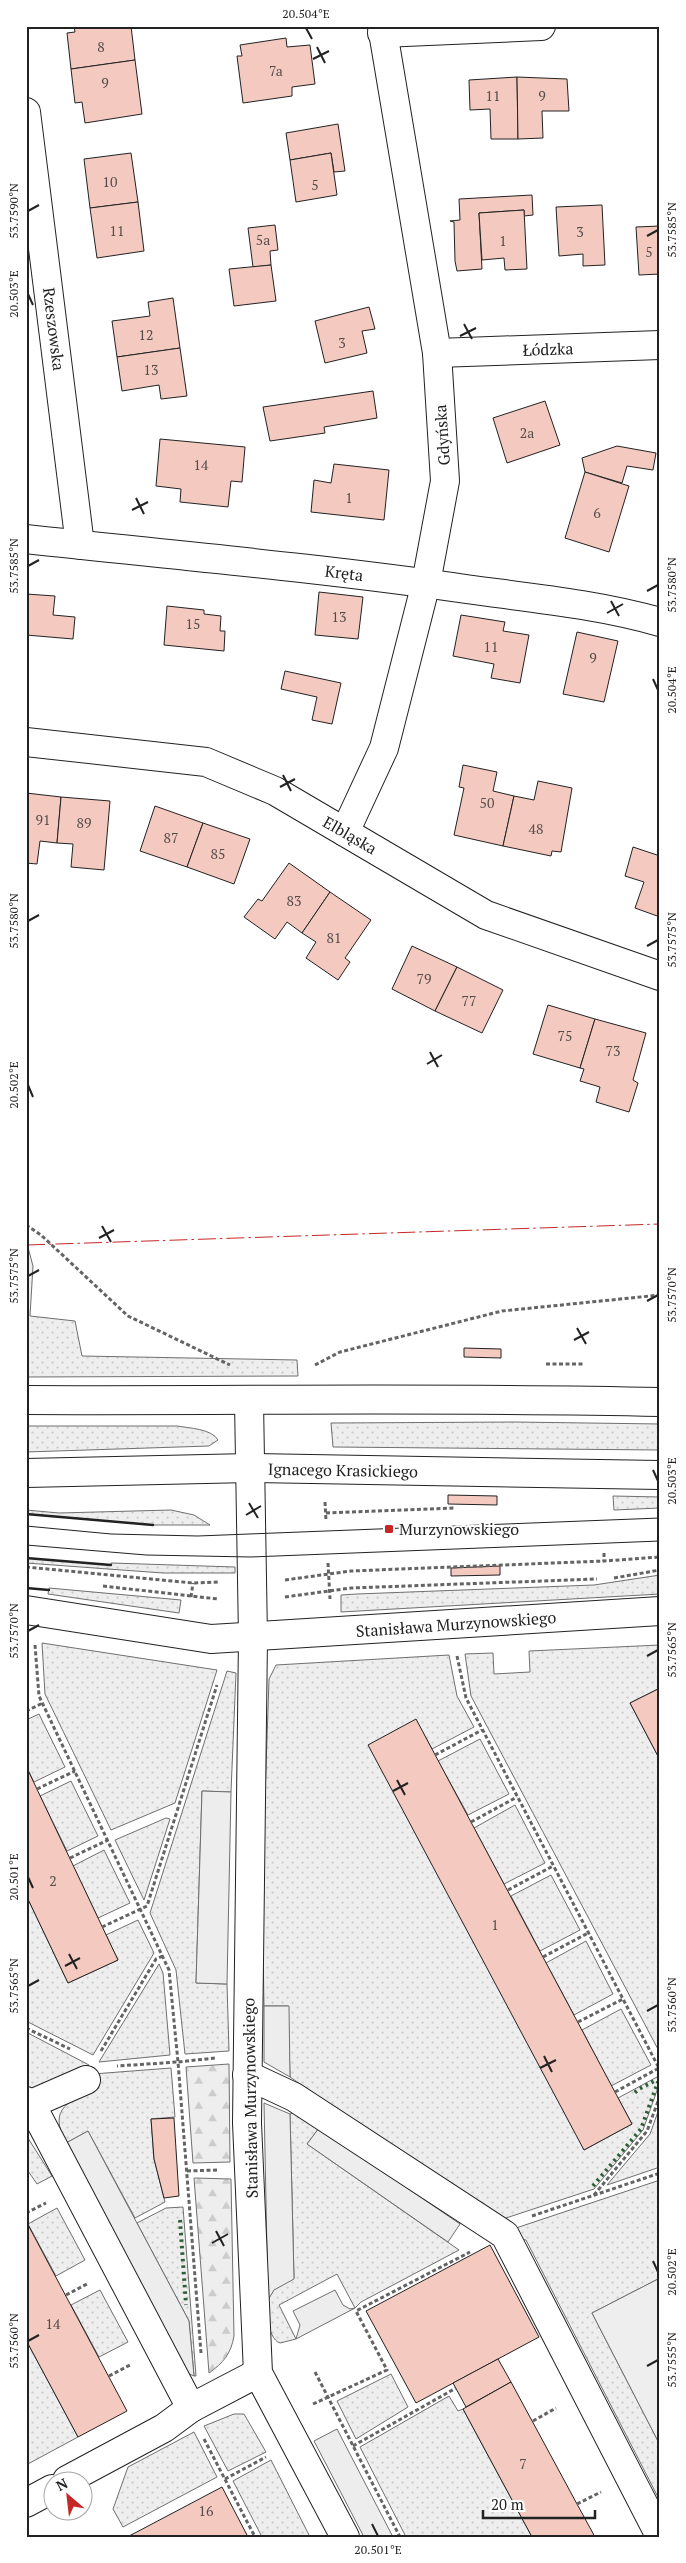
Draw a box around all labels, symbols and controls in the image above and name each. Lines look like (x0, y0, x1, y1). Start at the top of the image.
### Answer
text: 20.504°E (282, 6, 330, 21)
house number: 8 (97, 37, 105, 56)
house number: 7a (269, 61, 283, 80)
house number: 9 (101, 73, 109, 92)
house number: 11 (486, 86, 500, 105)
house number: 9 (538, 86, 546, 105)
house number: 10 (103, 172, 117, 191)
house number: 5 (311, 175, 319, 194)
text: 53.7590°N (6, 183, 21, 239)
text: 53.7585°N (664, 202, 679, 258)
house number: 11 (110, 221, 124, 240)
house number: 3 (576, 222, 584, 241)
house number: 5a (256, 230, 270, 249)
house number: 1 (499, 231, 507, 250)
house number: 5 (645, 242, 653, 261)
text: 20.503°E (6, 270, 21, 318)
street label: Rzeszowska (38, 286, 70, 372)
house number: 12 (139, 325, 153, 344)
house number: 3 (338, 333, 346, 352)
street label: Łódzka (522, 337, 574, 361)
house number: 13 (144, 360, 158, 379)
street label: Gdyńska (429, 404, 455, 466)
house number: 2a (520, 423, 534, 442)
house number: 14 (194, 455, 209, 474)
house number: 1 (345, 488, 353, 507)
house number: 6 (593, 503, 601, 522)
text: 53.7585°N (6, 538, 21, 594)
text: 53.7580°N (664, 557, 679, 613)
street label: Kręta (324, 560, 364, 586)
house number: 13 (332, 607, 346, 626)
house number: 15 (186, 614, 200, 633)
house number: 11 (484, 637, 498, 656)
house number: 9 (589, 648, 597, 667)
text: 20.504°E (664, 666, 679, 714)
house number: 50 (480, 793, 494, 812)
house number: 91 (36, 810, 50, 829)
street label: Elbląska (319, 811, 381, 859)
house number: 89 (77, 813, 91, 832)
house number: 48 (529, 819, 543, 838)
house number: 87 (164, 828, 178, 847)
house number: 85 (211, 844, 225, 863)
house number: 83 (287, 891, 301, 910)
text: 53.7580°N (6, 893, 21, 949)
text: 53.7575°N (664, 912, 679, 968)
house number: 81 (327, 928, 341, 947)
house number: 79 (417, 969, 431, 988)
house number: 77 (462, 991, 476, 1010)
house number: 75 (558, 1026, 572, 1045)
house number: 73 (606, 1041, 620, 1060)
text: 20.502°E (6, 1061, 21, 1109)
text: 53.7575°N (6, 1248, 21, 1304)
text: 53.7570°N (664, 1267, 679, 1323)
text: 20.503°E (664, 1457, 679, 1505)
street label: Ignacego Krasickiego (268, 1458, 418, 1482)
place label: Murzynowskiego (399, 1518, 519, 1540)
marker: Murzynowskiego (383, 1523, 395, 1535)
text: 53.7570°N (6, 1603, 21, 1659)
street label: Stanisława Murzynowskiego (355, 1606, 557, 1642)
text: 53.7565°N (664, 1622, 679, 1678)
text: 20.501°E (6, 1853, 21, 1901)
house number: 2 (49, 1871, 57, 1890)
house number: 1 (491, 1915, 499, 1934)
text: 53.7565°N (6, 1958, 21, 2014)
text: 53.7560°N (664, 1977, 679, 2033)
street label: Stanisława Murzynowskiego (237, 1997, 263, 2199)
text: 20.502°E (664, 2248, 679, 2296)
text: 53.7560°N (6, 2313, 21, 2369)
house number: 14 (46, 2314, 61, 2333)
text: 53.7555°N (664, 2332, 679, 2388)
house number: 7 (519, 2454, 527, 2473)
north arrow (42, 2470, 92, 2520)
text: N (53, 2473, 71, 2495)
scale bar (483, 2488, 596, 2520)
text: 20 m (491, 2494, 524, 2514)
house number: 16 (199, 2501, 214, 2520)
text: 20.501°E (354, 2542, 402, 2557)

